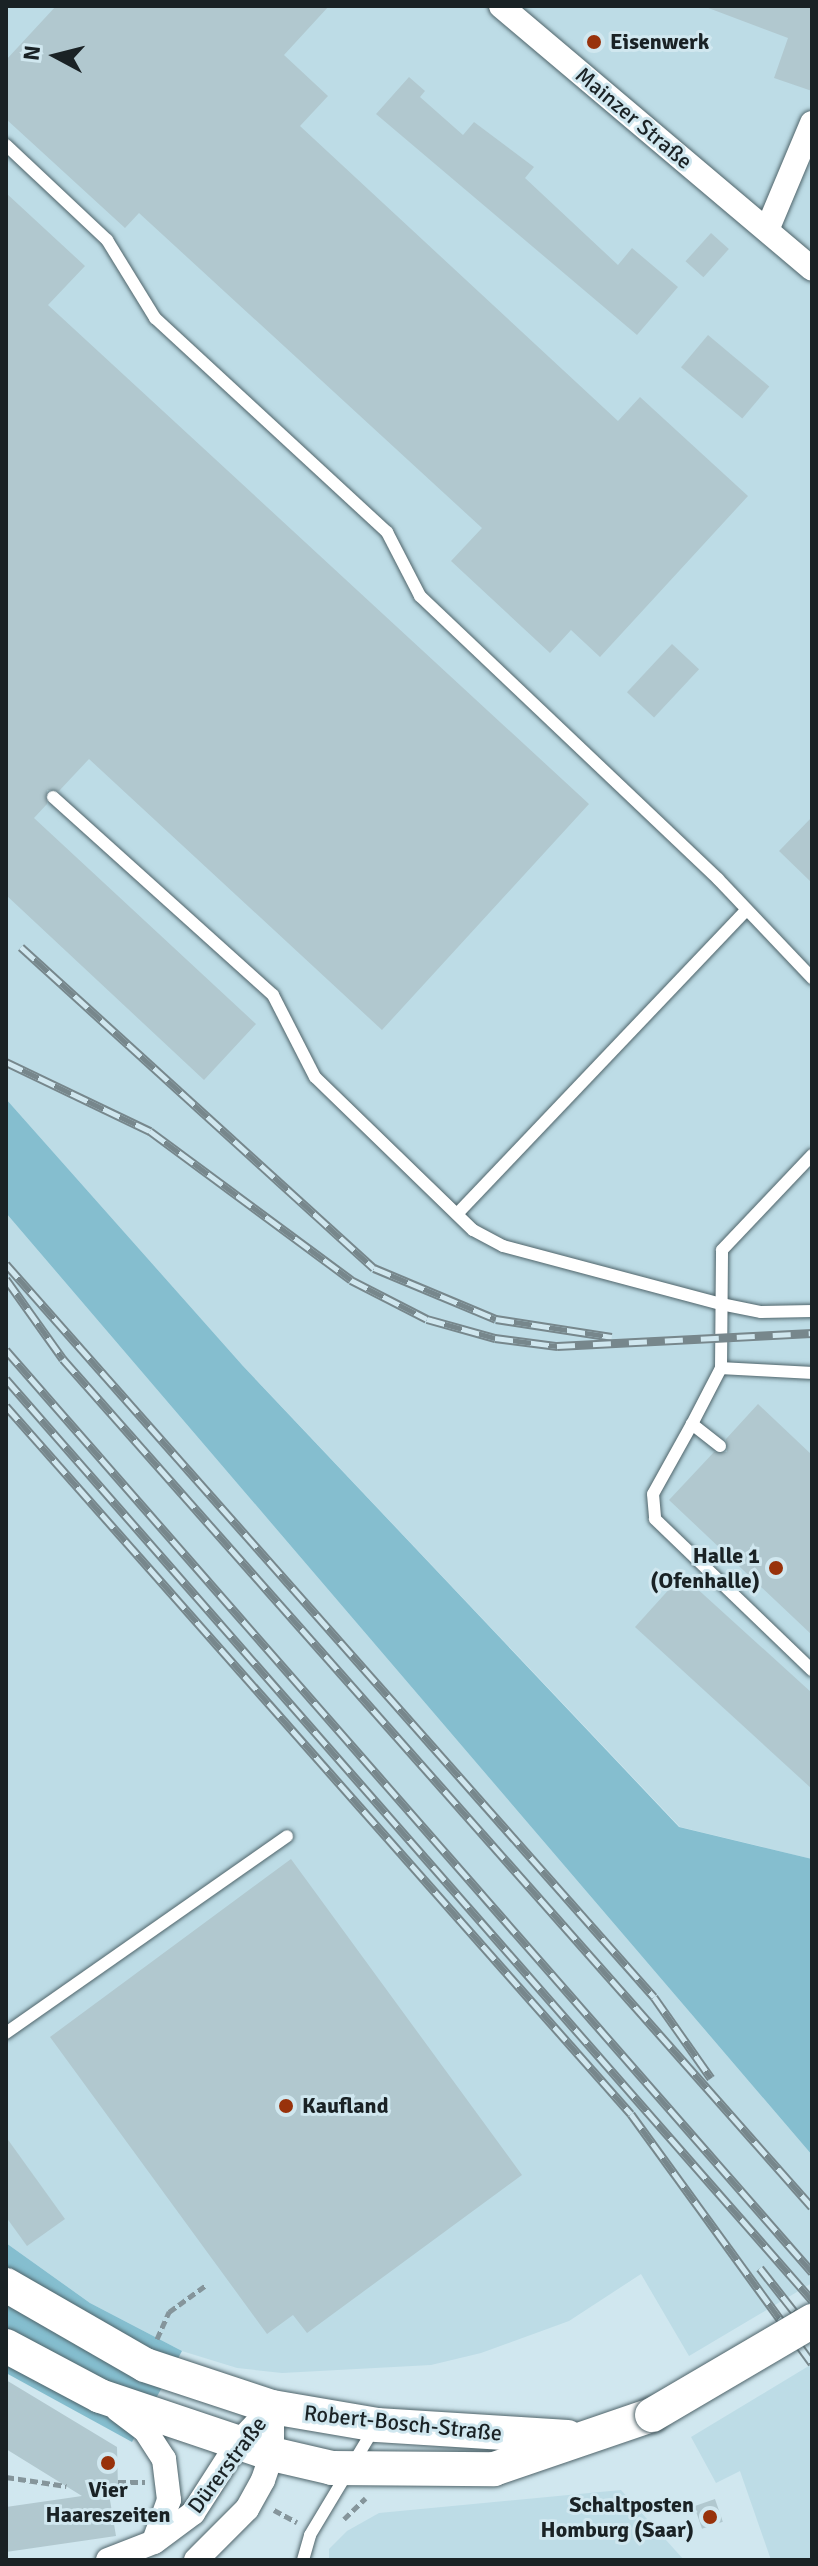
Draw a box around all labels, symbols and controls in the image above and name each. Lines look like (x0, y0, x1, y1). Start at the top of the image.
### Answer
north arrow (16, 16, 96, 96)
place label: Eisenwerk (610, 29, 709, 55)
marker: Eisenwerk (585, 33, 603, 51)
text: N (17, 44, 46, 62)
street label: Mainzer Straße (570, 62, 698, 174)
place label: Halle 1 (Ofenhalle) (650, 1542, 760, 1594)
marker: Halle 1 (Ofenhalle) (767, 1559, 785, 1577)
place label: Kaufland (302, 2093, 388, 2119)
marker: Kaufland (277, 2097, 295, 2115)
street label: Robert-Bosch-Straße (303, 2399, 503, 2447)
street label: Dürerstraße (182, 2411, 272, 2519)
marker: Vier Haareszeiten (99, 2454, 117, 2472)
place label: Vier Haareszeiten (46, 2476, 170, 2528)
place label: Schaltposten Homburg (Saar) (541, 2491, 694, 2542)
marker: Schaltposten Homburg (Saar) (701, 2508, 719, 2526)

